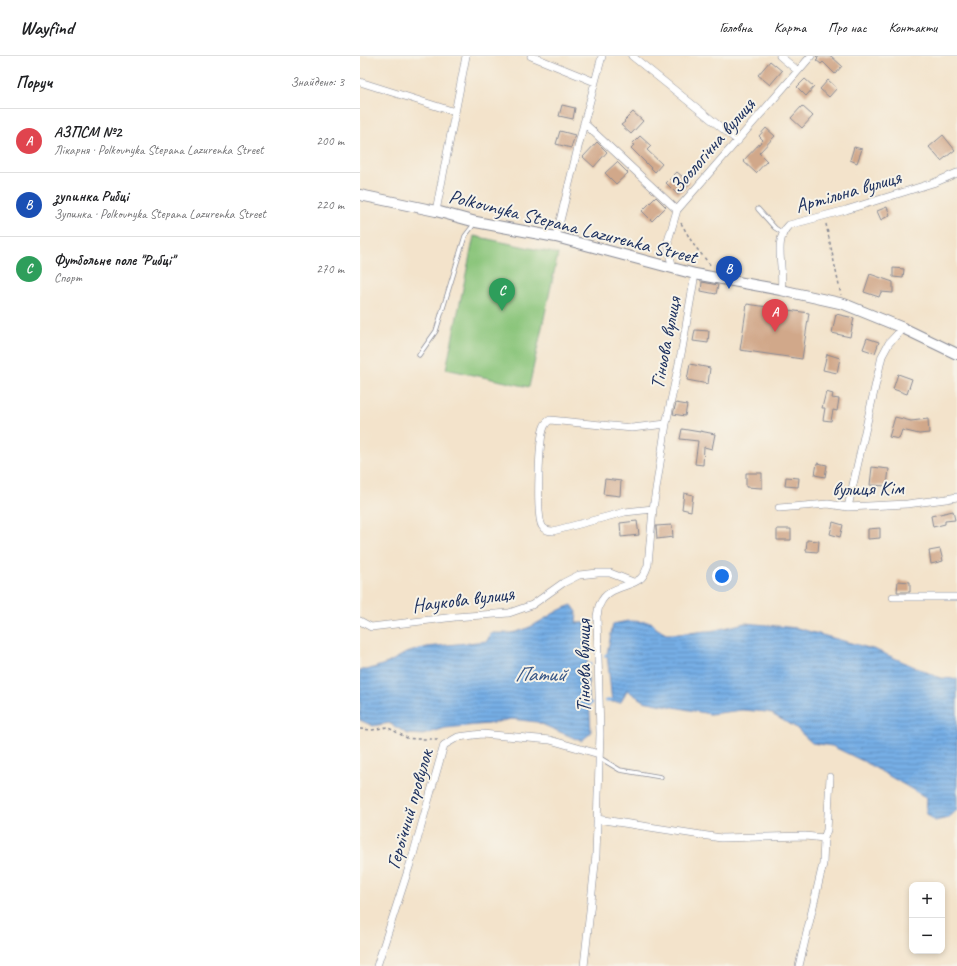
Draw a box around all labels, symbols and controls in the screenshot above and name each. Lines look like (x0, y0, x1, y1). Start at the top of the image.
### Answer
text: Wayfind (20, 16, 73, 40)
text: Головна (719, 19, 752, 36)
text: Карта (774, 19, 806, 36)
text: Про нас (828, 19, 867, 36)
text: Контакти (889, 19, 937, 36)
text: Поруч (16, 72, 52, 93)
text: Знайдено: 3 (290, 74, 344, 90)
street label: Зоологічна вулиця (664, 92, 761, 198)
text: АЗПСМ №2 (54, 123, 122, 142)
text: A (26, 133, 32, 149)
text: 200 m (316, 133, 344, 149)
text: Лікарня · Polkovnyka Stepana Lazurenka Street (54, 142, 263, 158)
street label: Артільна вулиця (792, 164, 905, 219)
street label: Polkovnyka Stepana Lazurenka Street (446, 184, 702, 270)
text: зупинка Рибці (54, 187, 128, 206)
text: B (26, 197, 32, 213)
text: 220 m (316, 197, 344, 213)
text: Зупинка · Polkovnyka Stepana Lazurenka Street (54, 206, 266, 222)
text: Футбольне поле "Рибці" (54, 251, 174, 270)
pin: B (716, 256, 742, 289)
text: C (26, 261, 32, 277)
text: 270 m (316, 261, 344, 277)
text: Спорт (54, 270, 82, 286)
pin: C (489, 278, 515, 311)
street label: Тіньова вулиця (644, 293, 687, 391)
pin: A (762, 299, 788, 332)
street label: вулиця Кім (832, 475, 906, 502)
your location (712, 566, 732, 586)
street label: Наукова вулиця (411, 581, 516, 618)
street label: Тіньова вулиця (571, 618, 596, 712)
water label: Патий (515, 661, 570, 687)
street label: Героїчний провулок (381, 745, 439, 872)
map controls (909, 882, 945, 954)
button: + (909, 882, 945, 918)
button: − (909, 918, 945, 954)

